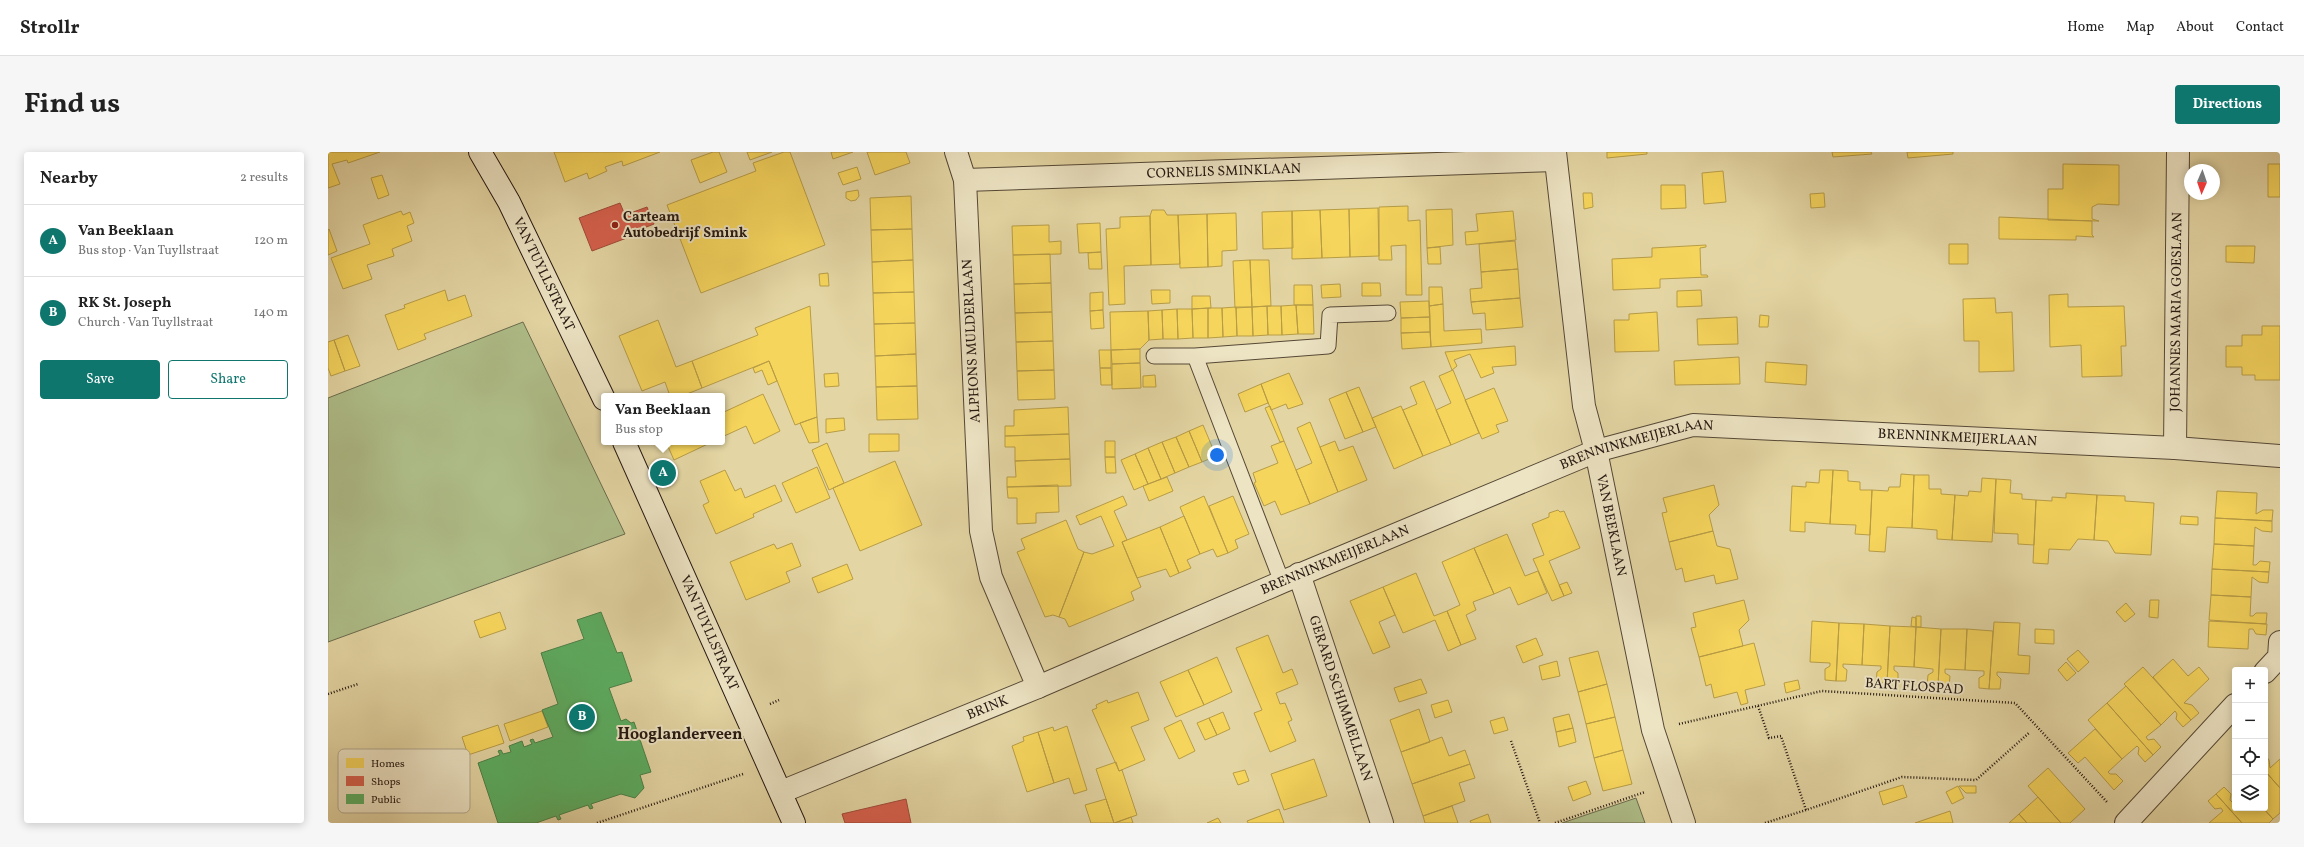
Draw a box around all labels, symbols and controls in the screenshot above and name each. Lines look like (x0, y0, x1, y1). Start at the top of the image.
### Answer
text: Strollr (20, 15, 80, 41)
text: Home (2067, 18, 2104, 37)
text: Map (2126, 18, 2154, 37)
text: About (2176, 18, 2214, 37)
text: Contact (2236, 18, 2284, 37)
text: Find us (24, 85, 120, 124)
button: Directions (2175, 85, 2280, 124)
street label: CORNELIS SMINKLAAN (1146, 159, 1301, 183)
north arrow (2184, 164, 2220, 200)
text: Nearby (40, 167, 98, 190)
text: 2 results (240, 169, 288, 187)
place label: Carteam Autobedrijf Smink (623, 208, 748, 243)
street label: JOHANNES MARIA GOESLAAN (2166, 212, 2187, 412)
street label: VAN TUYLLSTRAAT (508, 214, 579, 334)
marker: Carteam Autobedrijf Smink (610, 220, 620, 230)
text: Van Beeklaan (78, 221, 174, 242)
text: A (48, 232, 58, 250)
text: 120 m (254, 232, 288, 250)
text: Bus stop · Van Tuyllstraat (78, 242, 219, 260)
street label: ALPHONS MULDERLAAN (958, 259, 986, 423)
text: RK St. Joseph (78, 293, 171, 314)
text: B (49, 304, 57, 322)
text: 140 m (254, 304, 288, 322)
text: Church · Van Tuyllstraat (78, 314, 213, 332)
button: Save (40, 360, 160, 399)
button: Share (168, 360, 288, 399)
popup (601, 393, 725, 445)
text: Van Beeklaan (615, 400, 711, 421)
street label: BRENNINKMEIJERLAAN (1557, 416, 1714, 475)
text: Bus stop (615, 421, 663, 439)
street label: BRENNINKMEIJERLAAN (1877, 424, 2037, 451)
your location (1207, 445, 1227, 465)
pin: A (650, 458, 676, 488)
street label: VAN BEEKLAAN (1591, 472, 1631, 578)
street label: BRENNINKMEIJERLAAN (1258, 520, 1412, 600)
street label: VAN TUYLLSTRAAT (675, 572, 743, 693)
street label: GERARD SCHIMMELLAAN (1304, 613, 1377, 784)
map controls (2232, 667, 2268, 811)
button: + (2232, 667, 2268, 703)
street label: BART FLOSPAD (1864, 674, 1964, 700)
street label: BRINK (964, 691, 1011, 725)
pin: B (569, 702, 595, 732)
button: − (2232, 703, 2268, 739)
district label: Hooglanderveen (617, 724, 743, 746)
button: locate (2232, 739, 2268, 775)
legend (338, 749, 470, 813)
text: Homes (371, 757, 405, 772)
text: Shops (371, 775, 401, 790)
button: layers (2232, 775, 2268, 811)
text: Public (371, 793, 401, 808)

